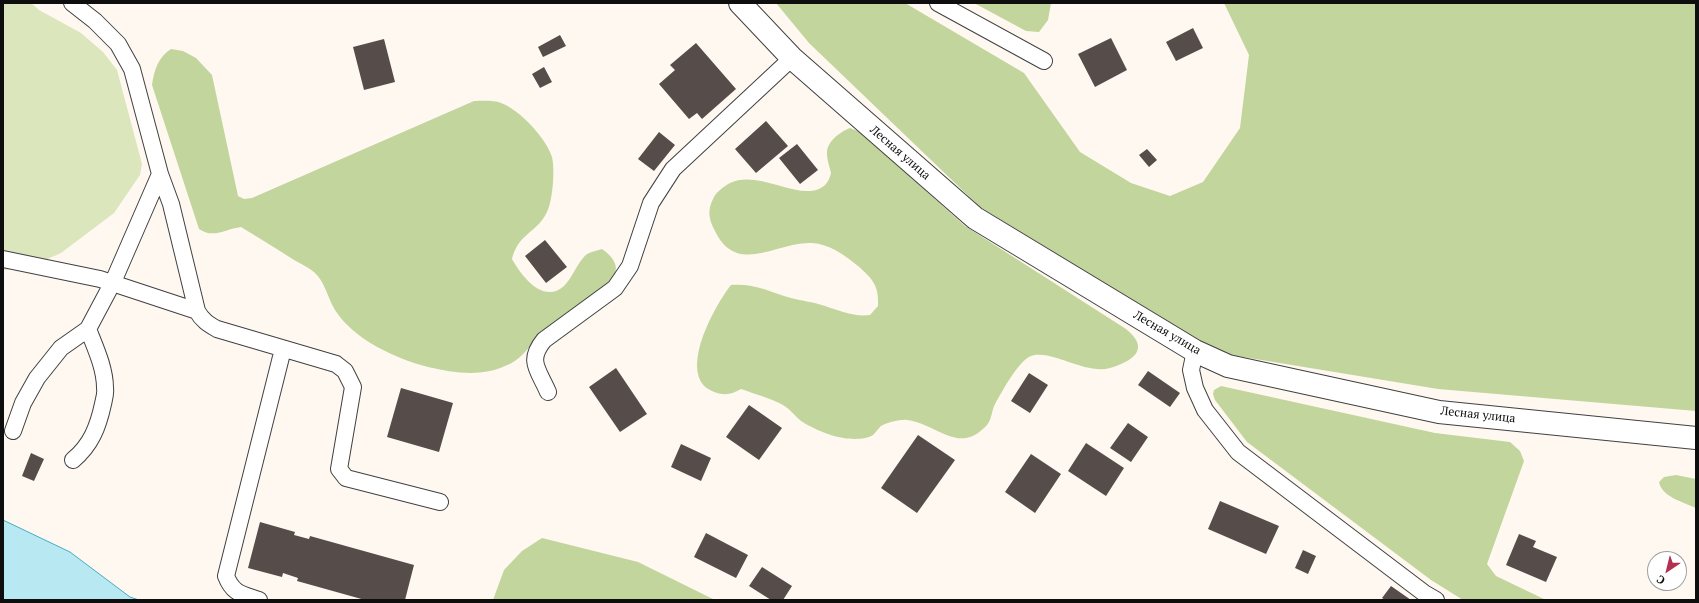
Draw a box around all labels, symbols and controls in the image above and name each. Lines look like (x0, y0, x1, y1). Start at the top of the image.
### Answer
street label: Лесная улица (867, 123, 933, 183)
street label: Лесная улица (1131, 308, 1203, 358)
street label: Лесная улица (1440, 404, 1516, 426)
north arrow (1647, 551, 1687, 591)
text: С (1654, 572, 1668, 588)

